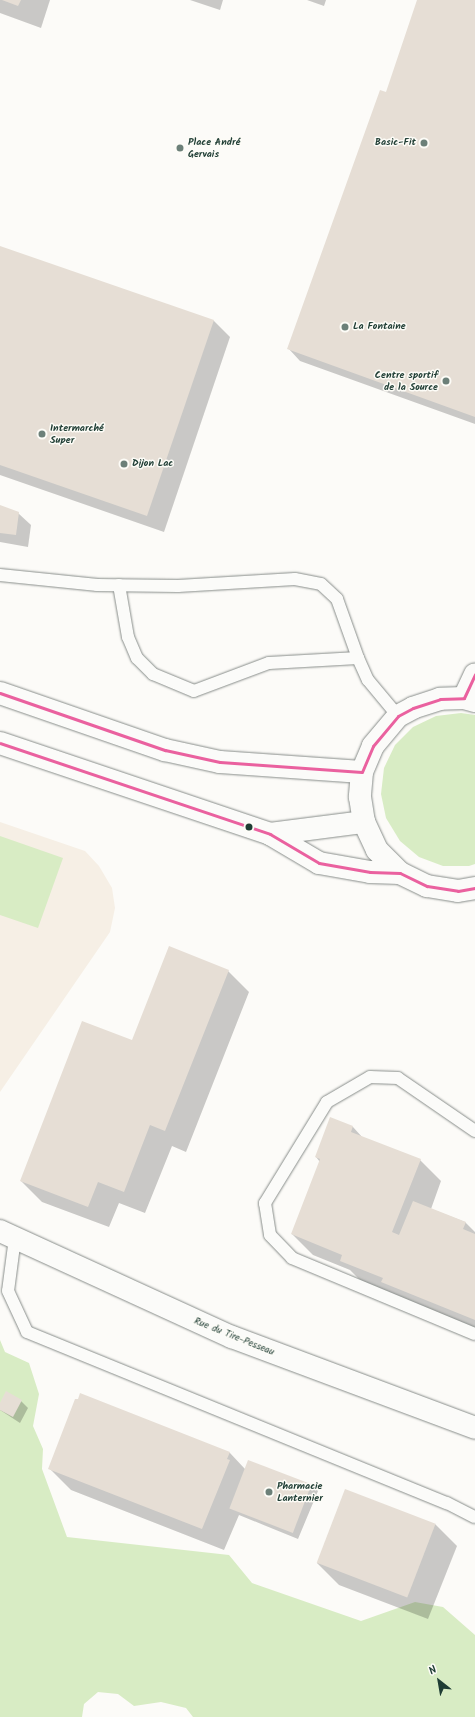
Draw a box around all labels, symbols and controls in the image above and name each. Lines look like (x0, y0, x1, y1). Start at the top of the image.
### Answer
place label: Place André Gervais (188, 136, 240, 160)
place label: Basic-Fit (375, 137, 416, 149)
marker: Basic-Fit (419, 138, 429, 148)
marker: Place André Gervais (175, 143, 185, 153)
place label: La Fontaine (353, 321, 406, 333)
marker: La Fontaine (340, 322, 350, 332)
place label: Centre sportif de la Source (375, 369, 438, 392)
marker: Centre sportif de la Source (441, 376, 451, 386)
place label: Intermarché Super (50, 422, 104, 446)
marker: Intermarché Super (37, 429, 47, 439)
place label: Dijon Lac (132, 458, 173, 470)
marker: Dijon Lac (119, 459, 129, 469)
unlabelled marker (244, 822, 254, 832)
street label: Rue du Tire-Pesseau (192, 1315, 276, 1359)
place label: Pharmacie Lanternier (277, 1480, 323, 1504)
marker: Pharmacie Lanternier (264, 1487, 274, 1497)
north arrow (419, 1661, 459, 1701)
text: N (425, 1661, 440, 1680)

